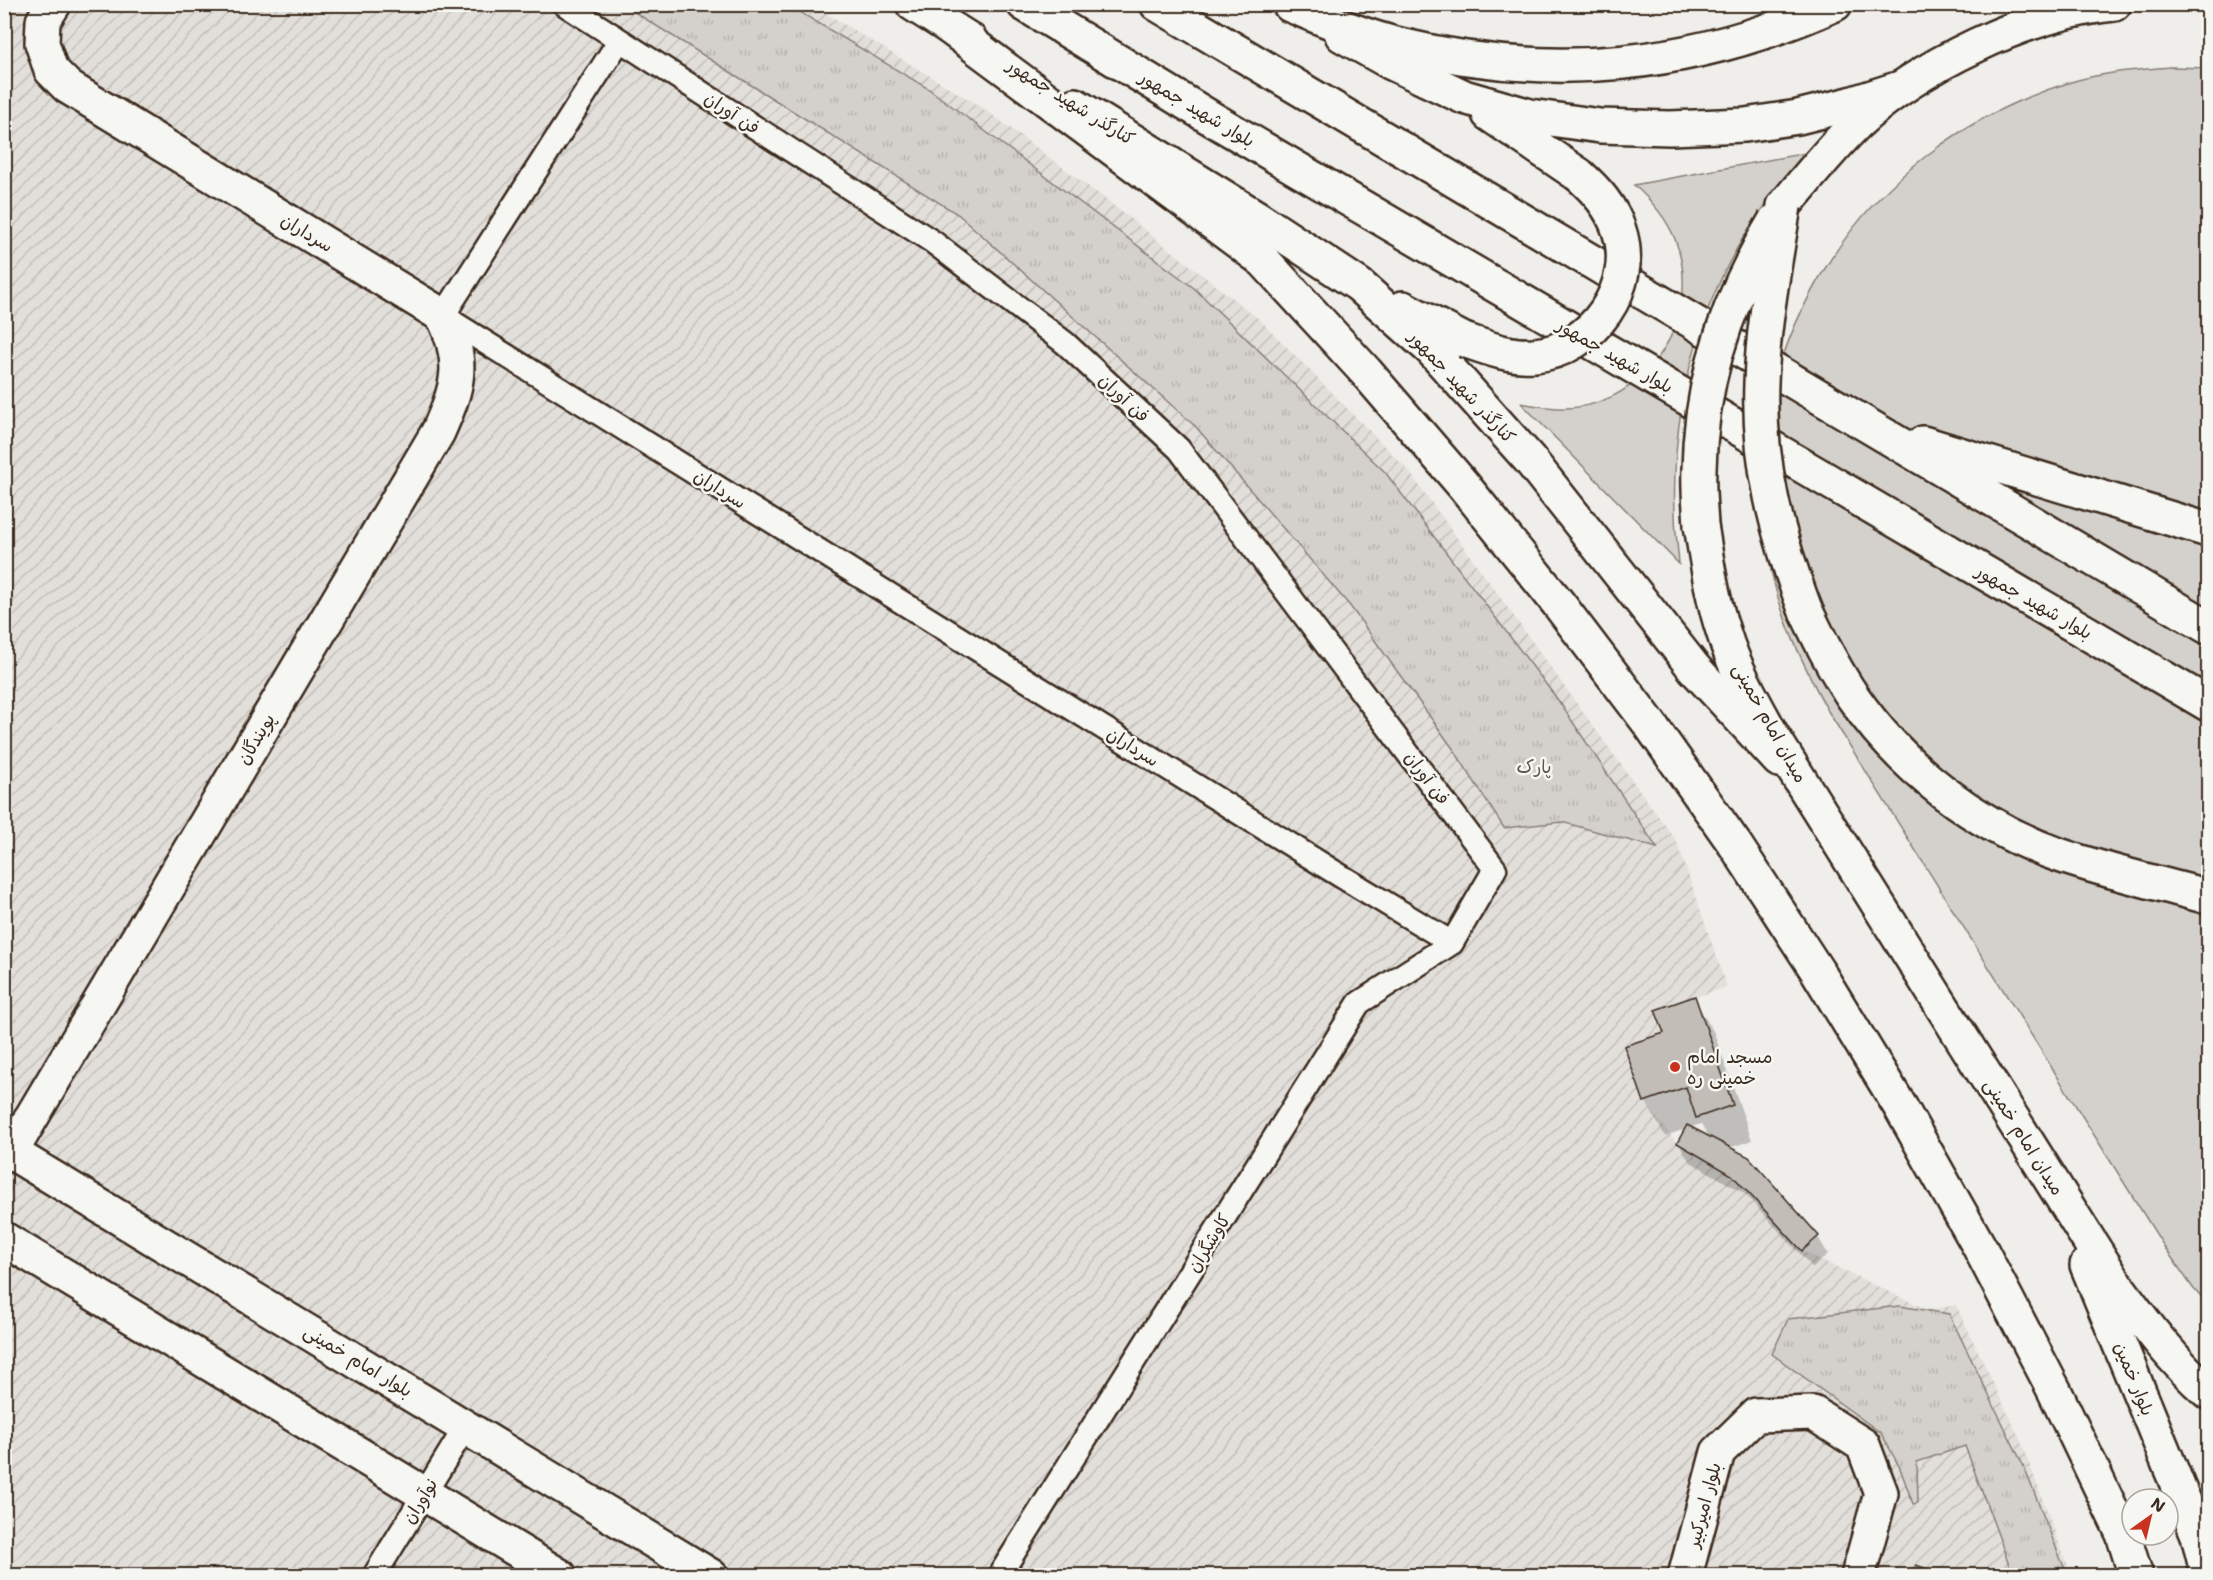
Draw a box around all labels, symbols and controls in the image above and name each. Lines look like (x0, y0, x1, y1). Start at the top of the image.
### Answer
street label: کنارگذر شهید جمهور (1001, 52, 1140, 151)
street label: بلوار شهید جمهور (1133, 64, 1259, 153)
street label: فن آوران (700, 86, 764, 140)
street label: سرداران (276, 208, 338, 258)
street label: بلوار شهید جمهور (1551, 312, 1678, 399)
street label: کنارگذر شهید جمهور (1402, 324, 1521, 449)
street label: فن آوران (1093, 368, 1155, 428)
street label: سرداران (689, 464, 751, 514)
street label: بلوار شهید جمهور (1970, 558, 2097, 645)
street label: میدان امام خمینی (1725, 659, 1813, 788)
street label: پویندگان (231, 709, 281, 769)
street label: سرداران (1102, 722, 1164, 772)
street label: فن آوران (1399, 746, 1455, 810)
park label: پارک (1517, 755, 1551, 779)
place label: مسجد امام خمینی ره (1687, 1045, 1772, 1090)
marker: مسجد امام خمینی ره (1668, 1060, 1682, 1074)
street label: میدان امام خمینی (1977, 1074, 2069, 1201)
street label: کاوشگران (1182, 1209, 1237, 1277)
street label: بلوار امام خمینی (298, 1319, 417, 1405)
street label: بلوار خمین (2108, 1339, 2160, 1419)
street label: بلوار امیرکبیر (1681, 1460, 1727, 1552)
street label: نوآوران (397, 1474, 443, 1528)
north arrow (2120, 1487, 2180, 1547)
text: N (2147, 1493, 2169, 1517)

